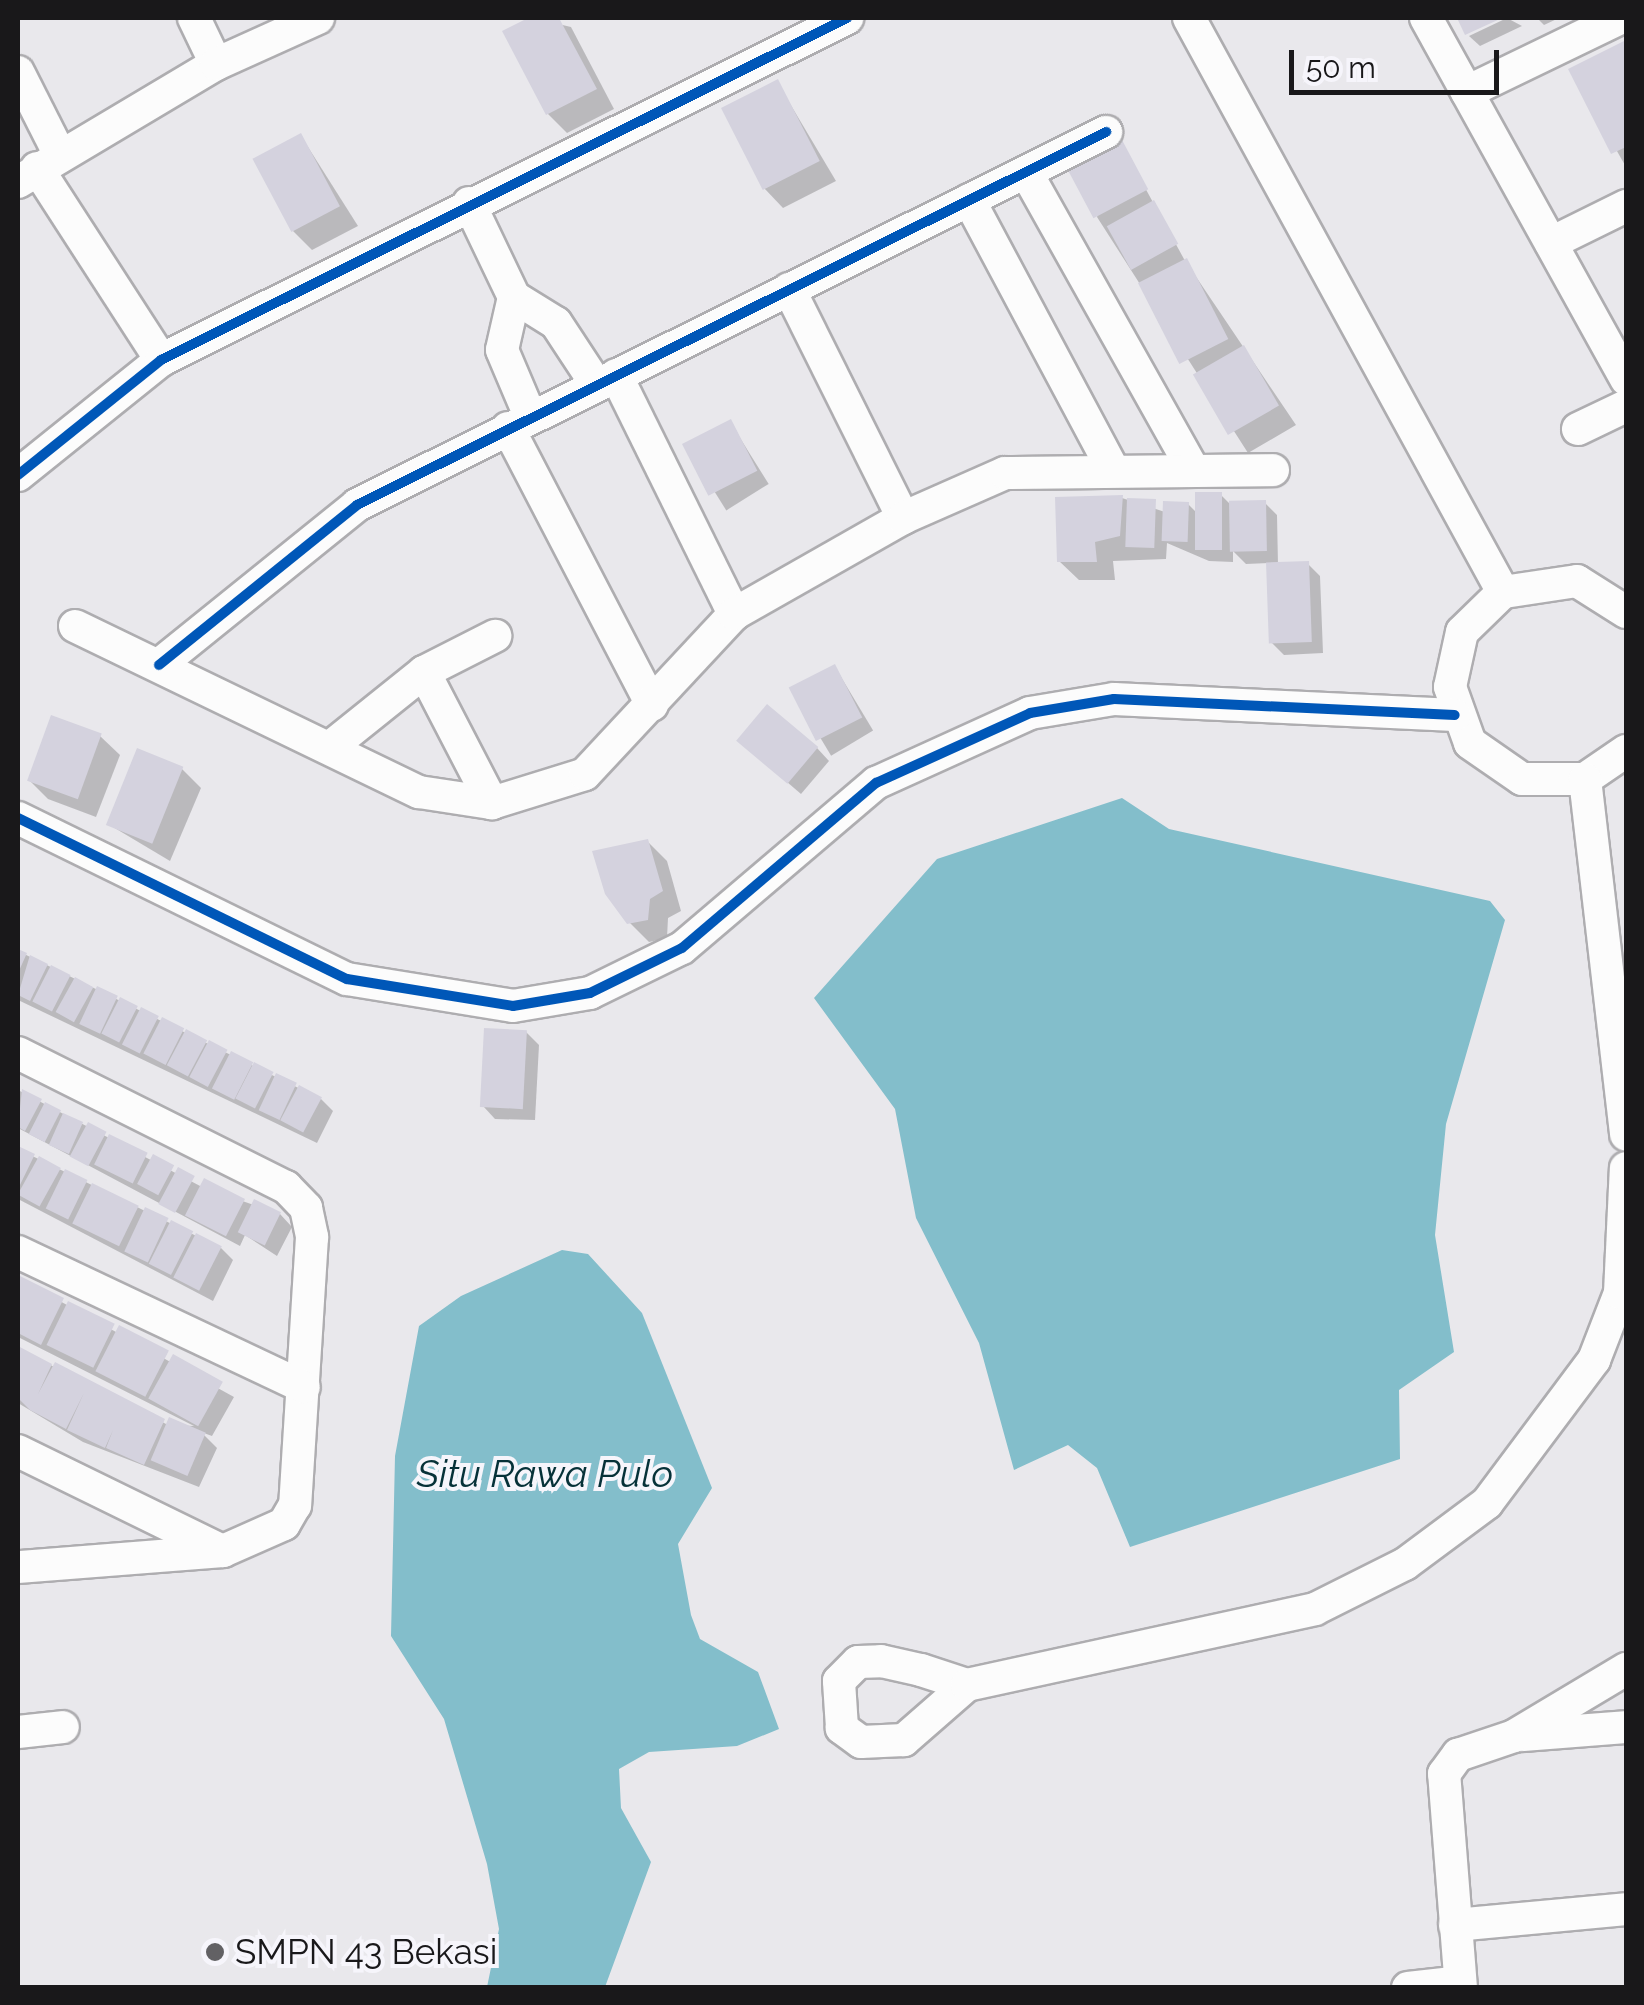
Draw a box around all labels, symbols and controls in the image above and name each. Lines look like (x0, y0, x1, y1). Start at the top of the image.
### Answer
scale bar (1294, 30, 1504, 92)
text: 50 m (1306, 50, 1376, 85)
water label: Situ Rawa Pulo (417, 1451, 673, 1497)
place label: SMPN 43 Bekasi (235, 1931, 497, 1973)
marker: SMPN 43 Bekasi (204, 1941, 226, 1963)

